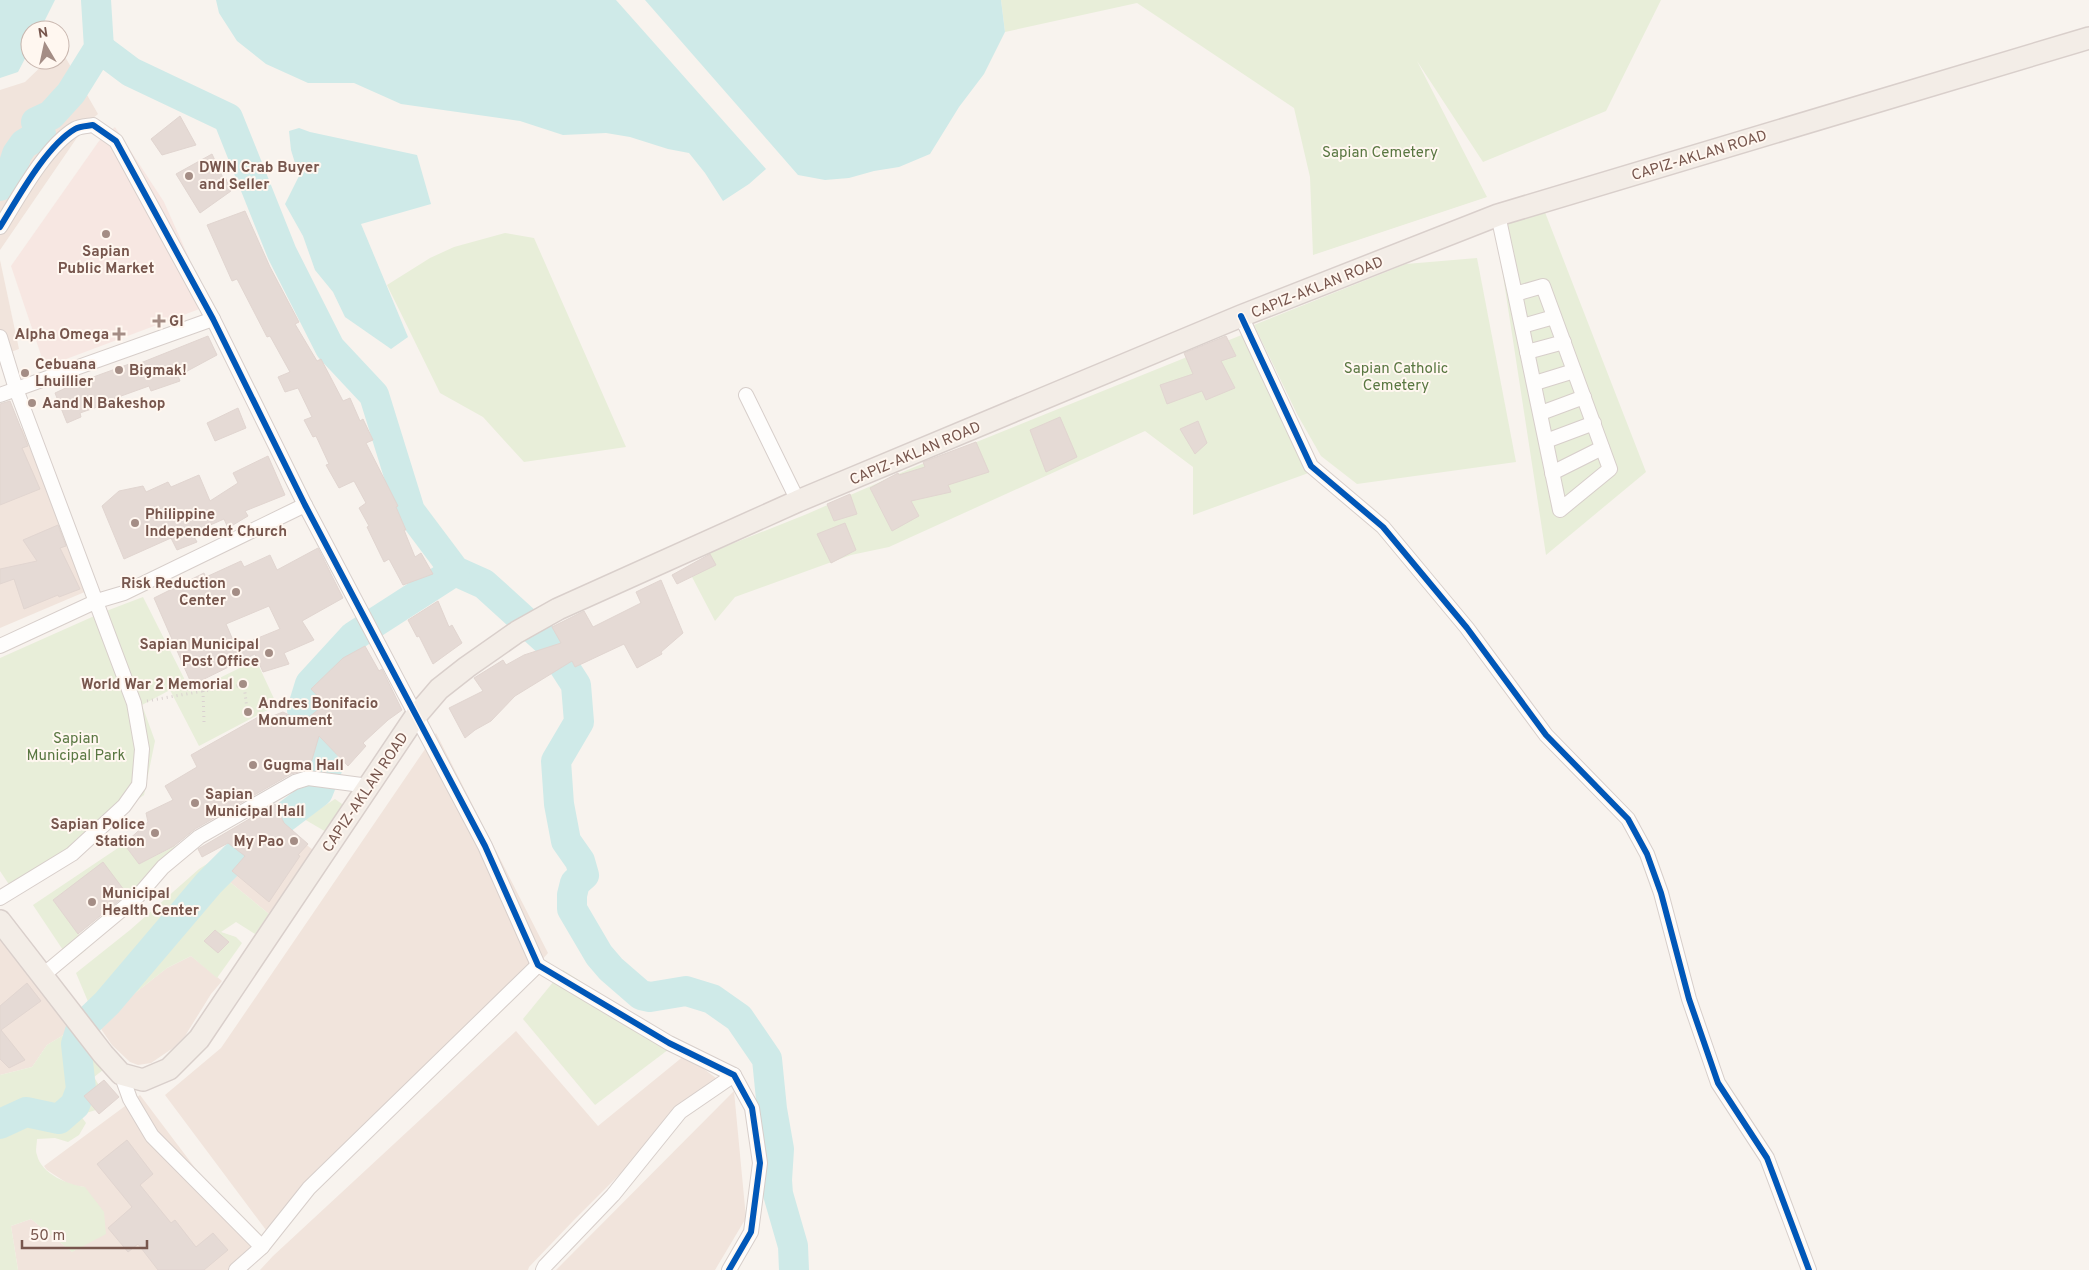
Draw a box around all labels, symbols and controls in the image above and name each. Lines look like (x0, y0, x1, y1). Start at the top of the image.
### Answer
north arrow (20, 20, 70, 70)
text: N (37, 24, 50, 43)
street label: CAPIZ-AKLAN ROAD (1629, 127, 1770, 186)
park label: Sapian Cemetery (1322, 144, 1438, 163)
place label: DWIN Crab Buyer and Seller (199, 159, 320, 195)
marker: DWIN Crab Buyer and Seller (183, 170, 195, 182)
marker: Sapian Public Market (100, 228, 112, 240)
place label: Sapian Public Market (58, 243, 154, 279)
street label: CAPIZ-AKLAN ROAD (1249, 253, 1386, 324)
place label: GI (169, 313, 184, 332)
marker: GI (153, 315, 165, 327)
place label: Alpha Omega (14, 326, 109, 345)
marker: Alpha Omega (113, 328, 125, 340)
place label: Cebuana Lhuillier (35, 356, 96, 392)
park label: Sapian Catholic Cemetery (1344, 360, 1448, 396)
place label: Bigmak! (129, 362, 187, 381)
marker: Bigmak! (113, 364, 125, 376)
marker: Cebuana Lhuillier (19, 367, 31, 379)
place label: Aand N Bakeshop (42, 395, 166, 414)
marker: Aand N Bakeshop (26, 397, 38, 409)
street label: CAPIZ-AKLAN ROAD (847, 418, 984, 491)
place label: Philippine Independent Church (145, 506, 287, 542)
marker: Philippine Independent Church (129, 517, 141, 529)
place label: Risk Reduction Center (121, 575, 227, 611)
marker: Risk Reduction Center (230, 586, 242, 598)
place label: Sapian Municipal Post Office (139, 636, 259, 672)
marker: Sapian Municipal Post Office (263, 647, 275, 659)
place label: World War 2 Memorial (81, 676, 233, 695)
marker: World War 2 Memorial (237, 678, 249, 690)
place label: Andres Bonifacio Monument (258, 695, 378, 731)
marker: Andres Bonifacio Monument (242, 706, 254, 718)
street label: CAPIZ-AKLAN ROAD (319, 729, 413, 857)
park label: Sapian Municipal Park (26, 730, 126, 766)
place label: Gugma Hall (263, 757, 344, 776)
marker: Gugma Hall (247, 759, 259, 771)
place label: Sapian Municipal Hall (205, 786, 305, 822)
marker: Sapian Municipal Hall (189, 797, 201, 809)
place label: Sapian Police Station (50, 816, 145, 852)
marker: Sapian Police Station (149, 827, 161, 839)
place label: My Pao (233, 833, 284, 852)
marker: My Pao (288, 835, 300, 847)
place label: Municipal Health Center (102, 885, 200, 921)
marker: Municipal Health Center (86, 896, 98, 908)
scale bar (22, 1218, 148, 1250)
text: 50 m (30, 1227, 65, 1246)

